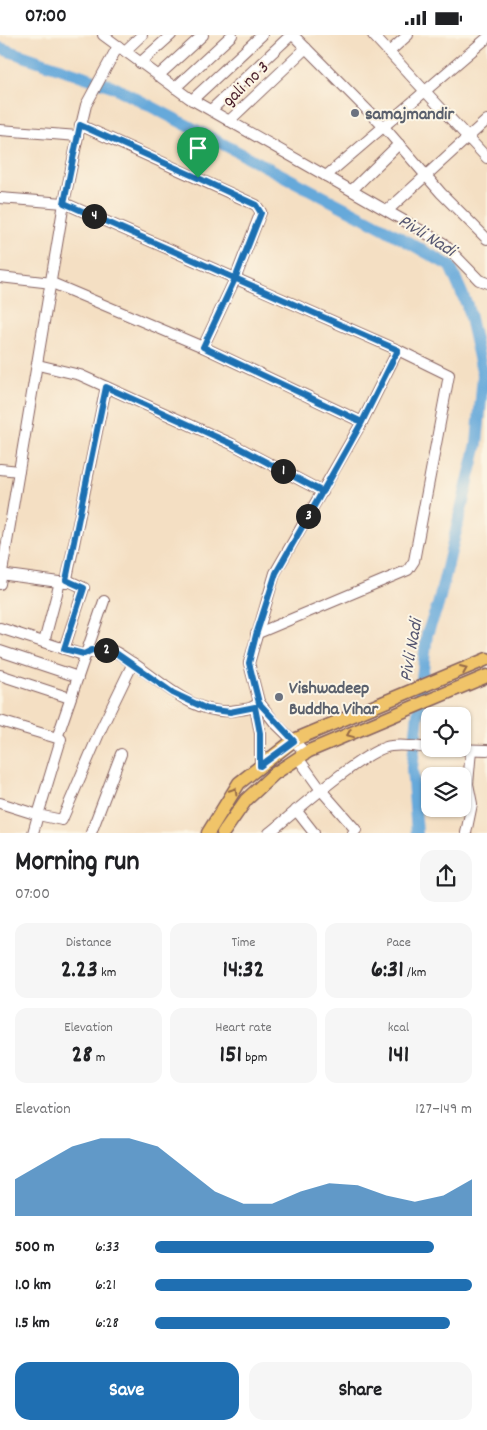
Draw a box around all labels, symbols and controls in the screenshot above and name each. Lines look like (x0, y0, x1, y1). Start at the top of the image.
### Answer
text: 07:00 (25, 4, 67, 31)
street label: gali no 3 (218, 56, 276, 113)
place label: samajmandir (365, 103, 454, 128)
marker: samajmandir (349, 107, 361, 119)
pin (177, 127, 219, 178)
icon: arrive (184, 134, 212, 162)
pin: 4 (82, 203, 106, 229)
text: 4 (92, 206, 97, 226)
water label: Pivli Nadi (392, 209, 463, 267)
pin: 1 (270, 459, 296, 483)
text: 1 (282, 461, 285, 481)
pin: 3 (296, 503, 320, 529)
text: 3 (305, 506, 312, 526)
water label: Pivli Nadi (394, 614, 432, 684)
pin: 2 (94, 637, 118, 663)
text: 2 (103, 640, 110, 660)
one-way arrow (459, 664, 467, 674)
place label: Vishwadeep Buddha Vihar (289, 677, 379, 723)
marker: Vishwadeep Buddha Vihar (273, 691, 285, 703)
map controls (421, 707, 471, 817)
button: locate (421, 707, 471, 757)
one-way arrow (346, 728, 355, 738)
button: layers (421, 767, 471, 817)
one-way arrow (227, 788, 237, 797)
text: Morning run (15, 844, 139, 884)
button: share (420, 850, 472, 902)
text: 07:00 (15, 883, 50, 906)
text: Distance (66, 933, 111, 953)
text: Time (232, 933, 255, 953)
text: Pace (386, 933, 411, 953)
text: 2.23 (61, 953, 98, 989)
text: 14:32 (222, 953, 265, 989)
text: 6:31 (371, 953, 404, 989)
text: km (98, 963, 116, 983)
text: /km (404, 963, 426, 983)
text: Elevation (64, 1018, 113, 1038)
text: Heart rate (215, 1018, 272, 1038)
text: kcal (388, 1018, 409, 1038)
text: 28 (72, 1038, 93, 1074)
text: 151 (220, 1038, 242, 1074)
text: 141 (388, 1038, 409, 1074)
text: m (93, 1048, 105, 1068)
text: bpm (242, 1048, 267, 1068)
text: Elevation (15, 1098, 71, 1121)
text: 127–149 m (415, 1098, 472, 1121)
text: 500 m (15, 1236, 55, 1259)
text: 6:33 (95, 1236, 120, 1259)
text: 1.0 km (15, 1274, 51, 1297)
text: 6:21 (95, 1274, 116, 1297)
text: 1.5 km (15, 1312, 50, 1335)
text: 6:28 (95, 1312, 119, 1335)
button: Save (15, 1362, 239, 1420)
button: Share (249, 1362, 472, 1420)

